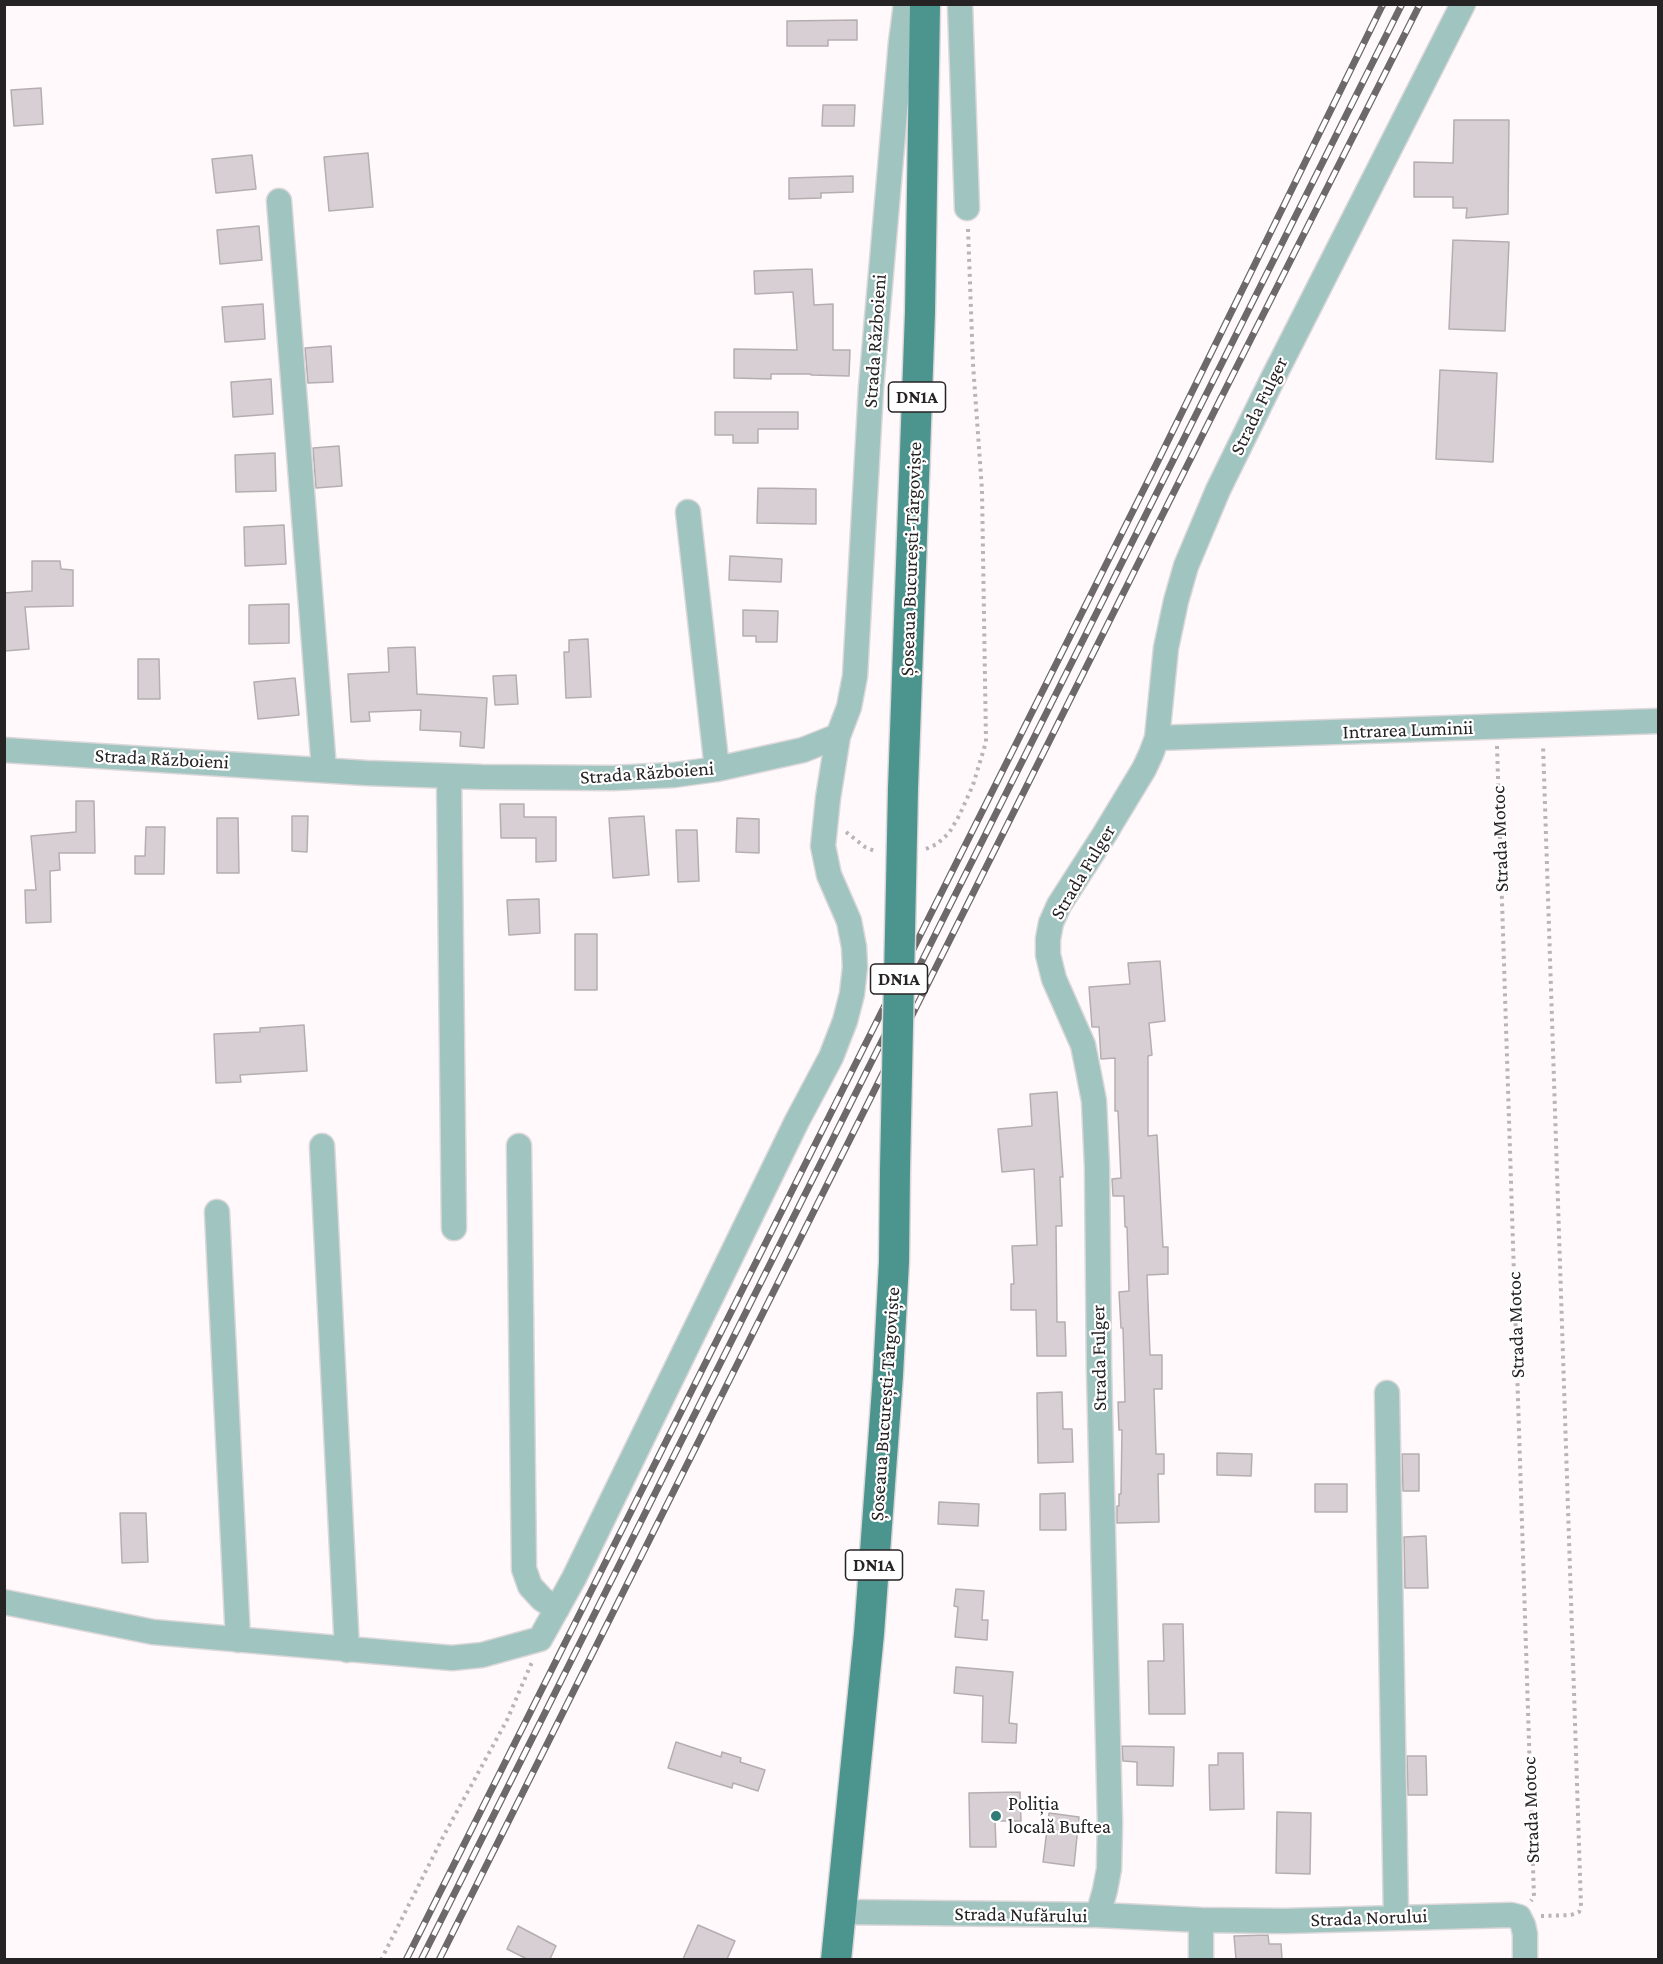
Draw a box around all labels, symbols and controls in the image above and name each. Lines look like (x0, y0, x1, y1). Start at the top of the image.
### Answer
street label: Strada Războieni (858, 273, 892, 409)
street label: Strada Fulger (1225, 353, 1293, 459)
road number: DN1A (888, 382, 946, 412)
street label: Șoseaua București-Târgoviște (895, 441, 927, 677)
street label: Intrarea Luminii (1342, 716, 1474, 744)
street label: Strada Războieni (94, 744, 230, 774)
street label: Strada Războieni (579, 756, 715, 790)
street label: Strada Motoc (1486, 785, 1514, 893)
street label: Strada Fulger (1045, 820, 1121, 924)
road number: DN1A (870, 964, 928, 994)
street label: Strada Motoc (1502, 1271, 1530, 1379)
street label: Șoseaua București-Târgoviște (865, 1286, 905, 1522)
street label: Strada Fulger (1086, 1305, 1112, 1411)
road number: DN1A (846, 1550, 902, 1580)
street label: Strada Motoc (1517, 1756, 1545, 1864)
place label: Poliția locală Buftea (1008, 1792, 1111, 1839)
marker: Poliția locală Buftea (989, 1809, 1003, 1823)
street label: Strada Nufărului (954, 1902, 1088, 1928)
street label: Strada Norului (1310, 1904, 1428, 1932)

